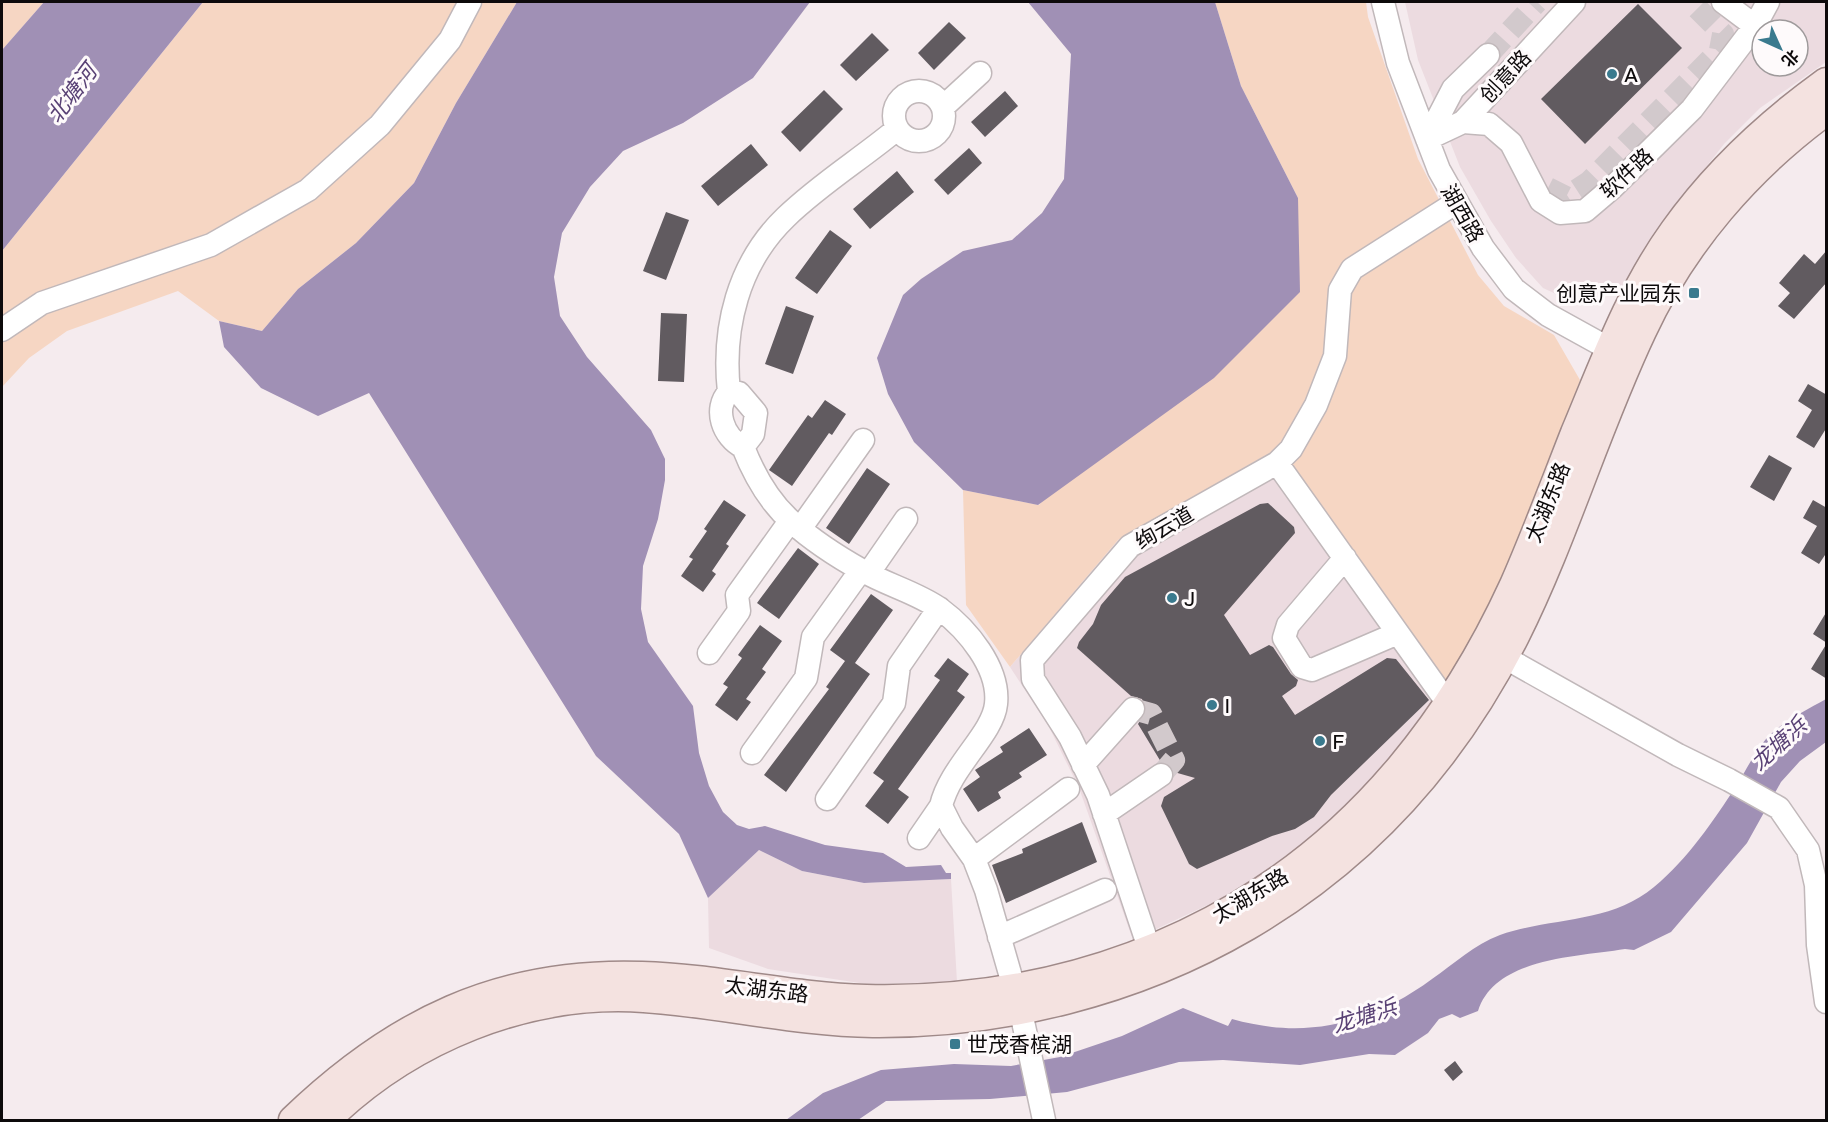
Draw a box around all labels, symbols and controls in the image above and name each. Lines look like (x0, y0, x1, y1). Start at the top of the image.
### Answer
north arrow (1750, 18, 1810, 78)
street label: 创意路 (1474, 44, 1536, 108)
text: 北 (1778, 46, 1803, 71)
water label: 北塘河 (40, 55, 104, 127)
place label: A (1624, 61, 1638, 87)
marker: A (1605, 67, 1619, 81)
street label: 软件路 (1594, 142, 1658, 204)
street label: 湖西路 (1436, 179, 1490, 247)
place label: 创意产业园东 (1556, 280, 1682, 306)
marker: 创意产业园东 (1687, 286, 1701, 300)
street label: 太湖东路 (1519, 458, 1575, 546)
street label: 绚云道 (1130, 500, 1198, 554)
place label: J (1184, 585, 1196, 611)
marker: J (1165, 591, 1179, 605)
place label: I (1224, 692, 1231, 718)
marker: I (1205, 698, 1219, 712)
water label: 龙塘浜 (1744, 710, 1813, 775)
place label: F (1332, 728, 1345, 754)
marker: F (1313, 734, 1327, 748)
street label: 太湖东路 (1207, 862, 1293, 928)
street label: 太湖东路 (724, 971, 810, 1007)
water label: 龙塘浜 (1328, 992, 1401, 1038)
place label: 世茂香槟湖 (967, 1031, 1072, 1057)
marker: 世茂香槟湖 (948, 1037, 962, 1051)

